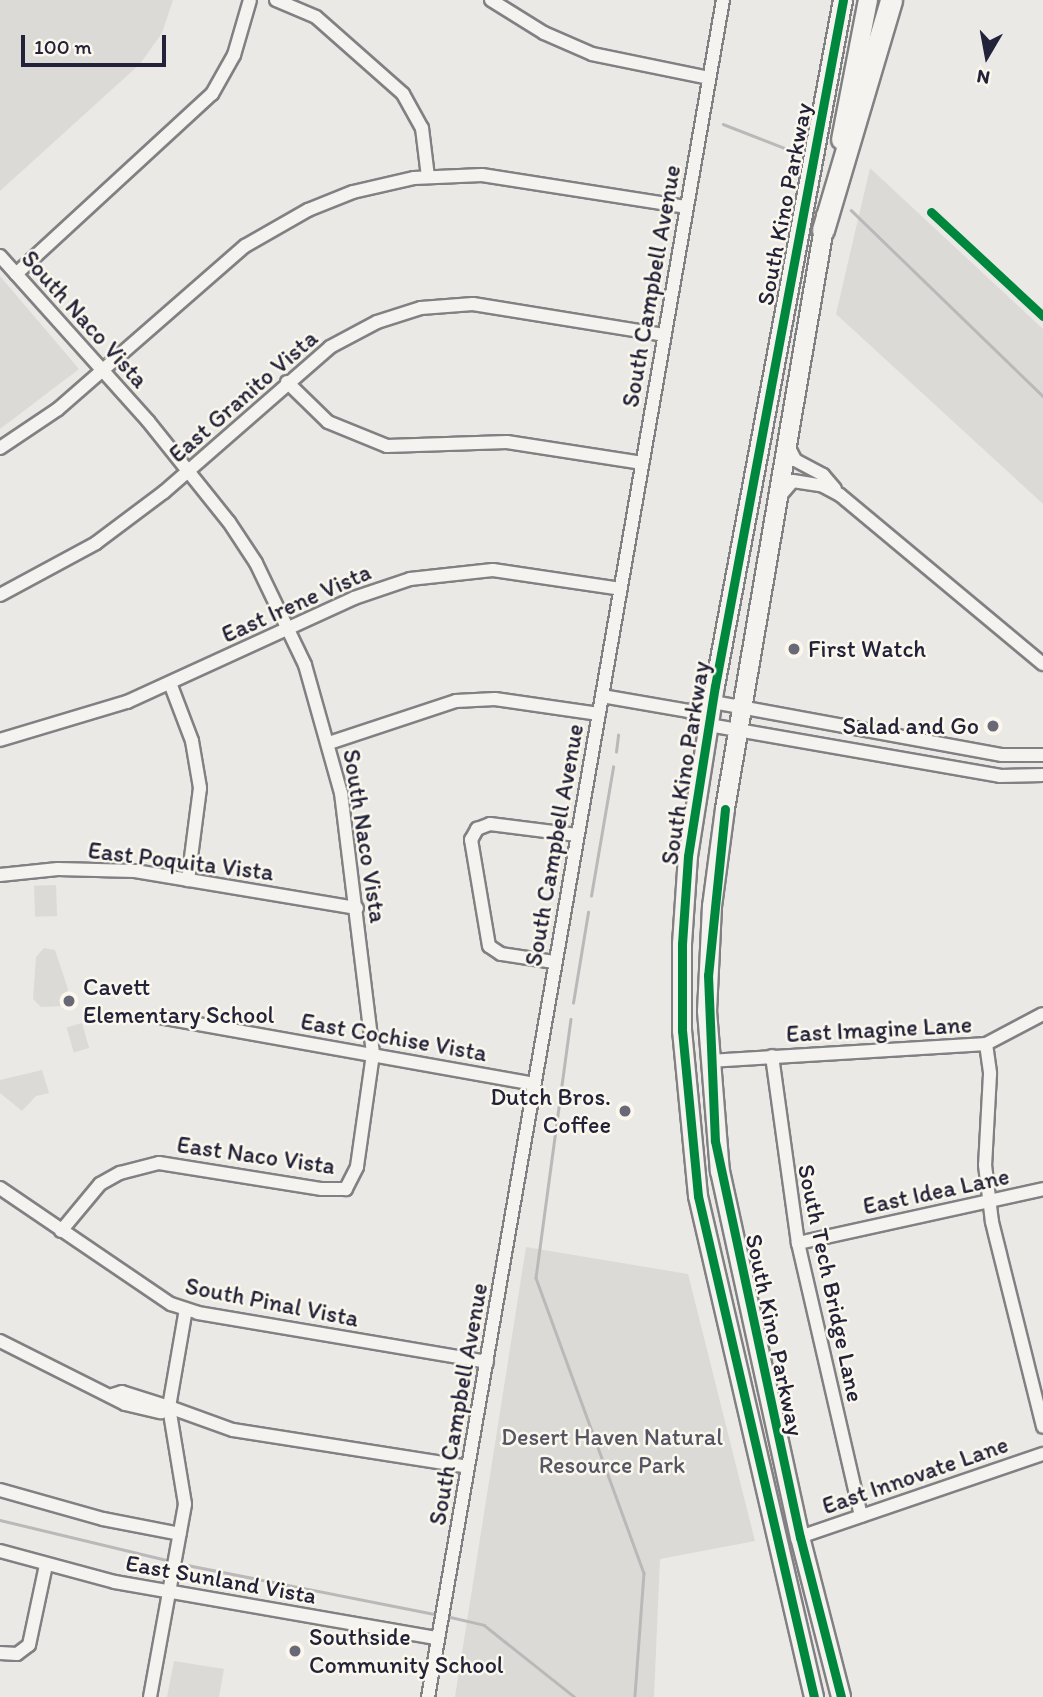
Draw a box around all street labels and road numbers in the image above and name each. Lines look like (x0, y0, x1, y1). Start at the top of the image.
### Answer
street label: South Kino Parkway (750, 101, 818, 307)
street label: South Campbell Avenue (616, 164, 686, 408)
street label: South Naco Vista (16, 244, 154, 394)
street label: East Granito Vista (163, 324, 323, 468)
street label: East Irene Vista (216, 557, 376, 649)
street label: South Kino Parkway (655, 660, 715, 866)
street label: South Campbell Avenue (519, 723, 589, 967)
street label: South Naco Vista (337, 747, 393, 925)
street label: East Poquita Vista (87, 835, 275, 887)
street label: East Cochise Vista (299, 1007, 489, 1067)
street label: East Imagine Lane (783, 1010, 975, 1048)
street label: East Naco Vista (175, 1130, 337, 1180)
street label: East Idea Lane (859, 1161, 1013, 1221)
street label: South Tech Bridge Lane (792, 1163, 870, 1403)
street label: South Kino Parkway (740, 1232, 810, 1438)
street label: South Pinal Vista (183, 1271, 361, 1333)
street label: South Campbell Avenue (423, 1282, 493, 1526)
street label: East Innovate Lane (817, 1429, 1013, 1521)
street label: East Sunland Vista (123, 1548, 319, 1610)

